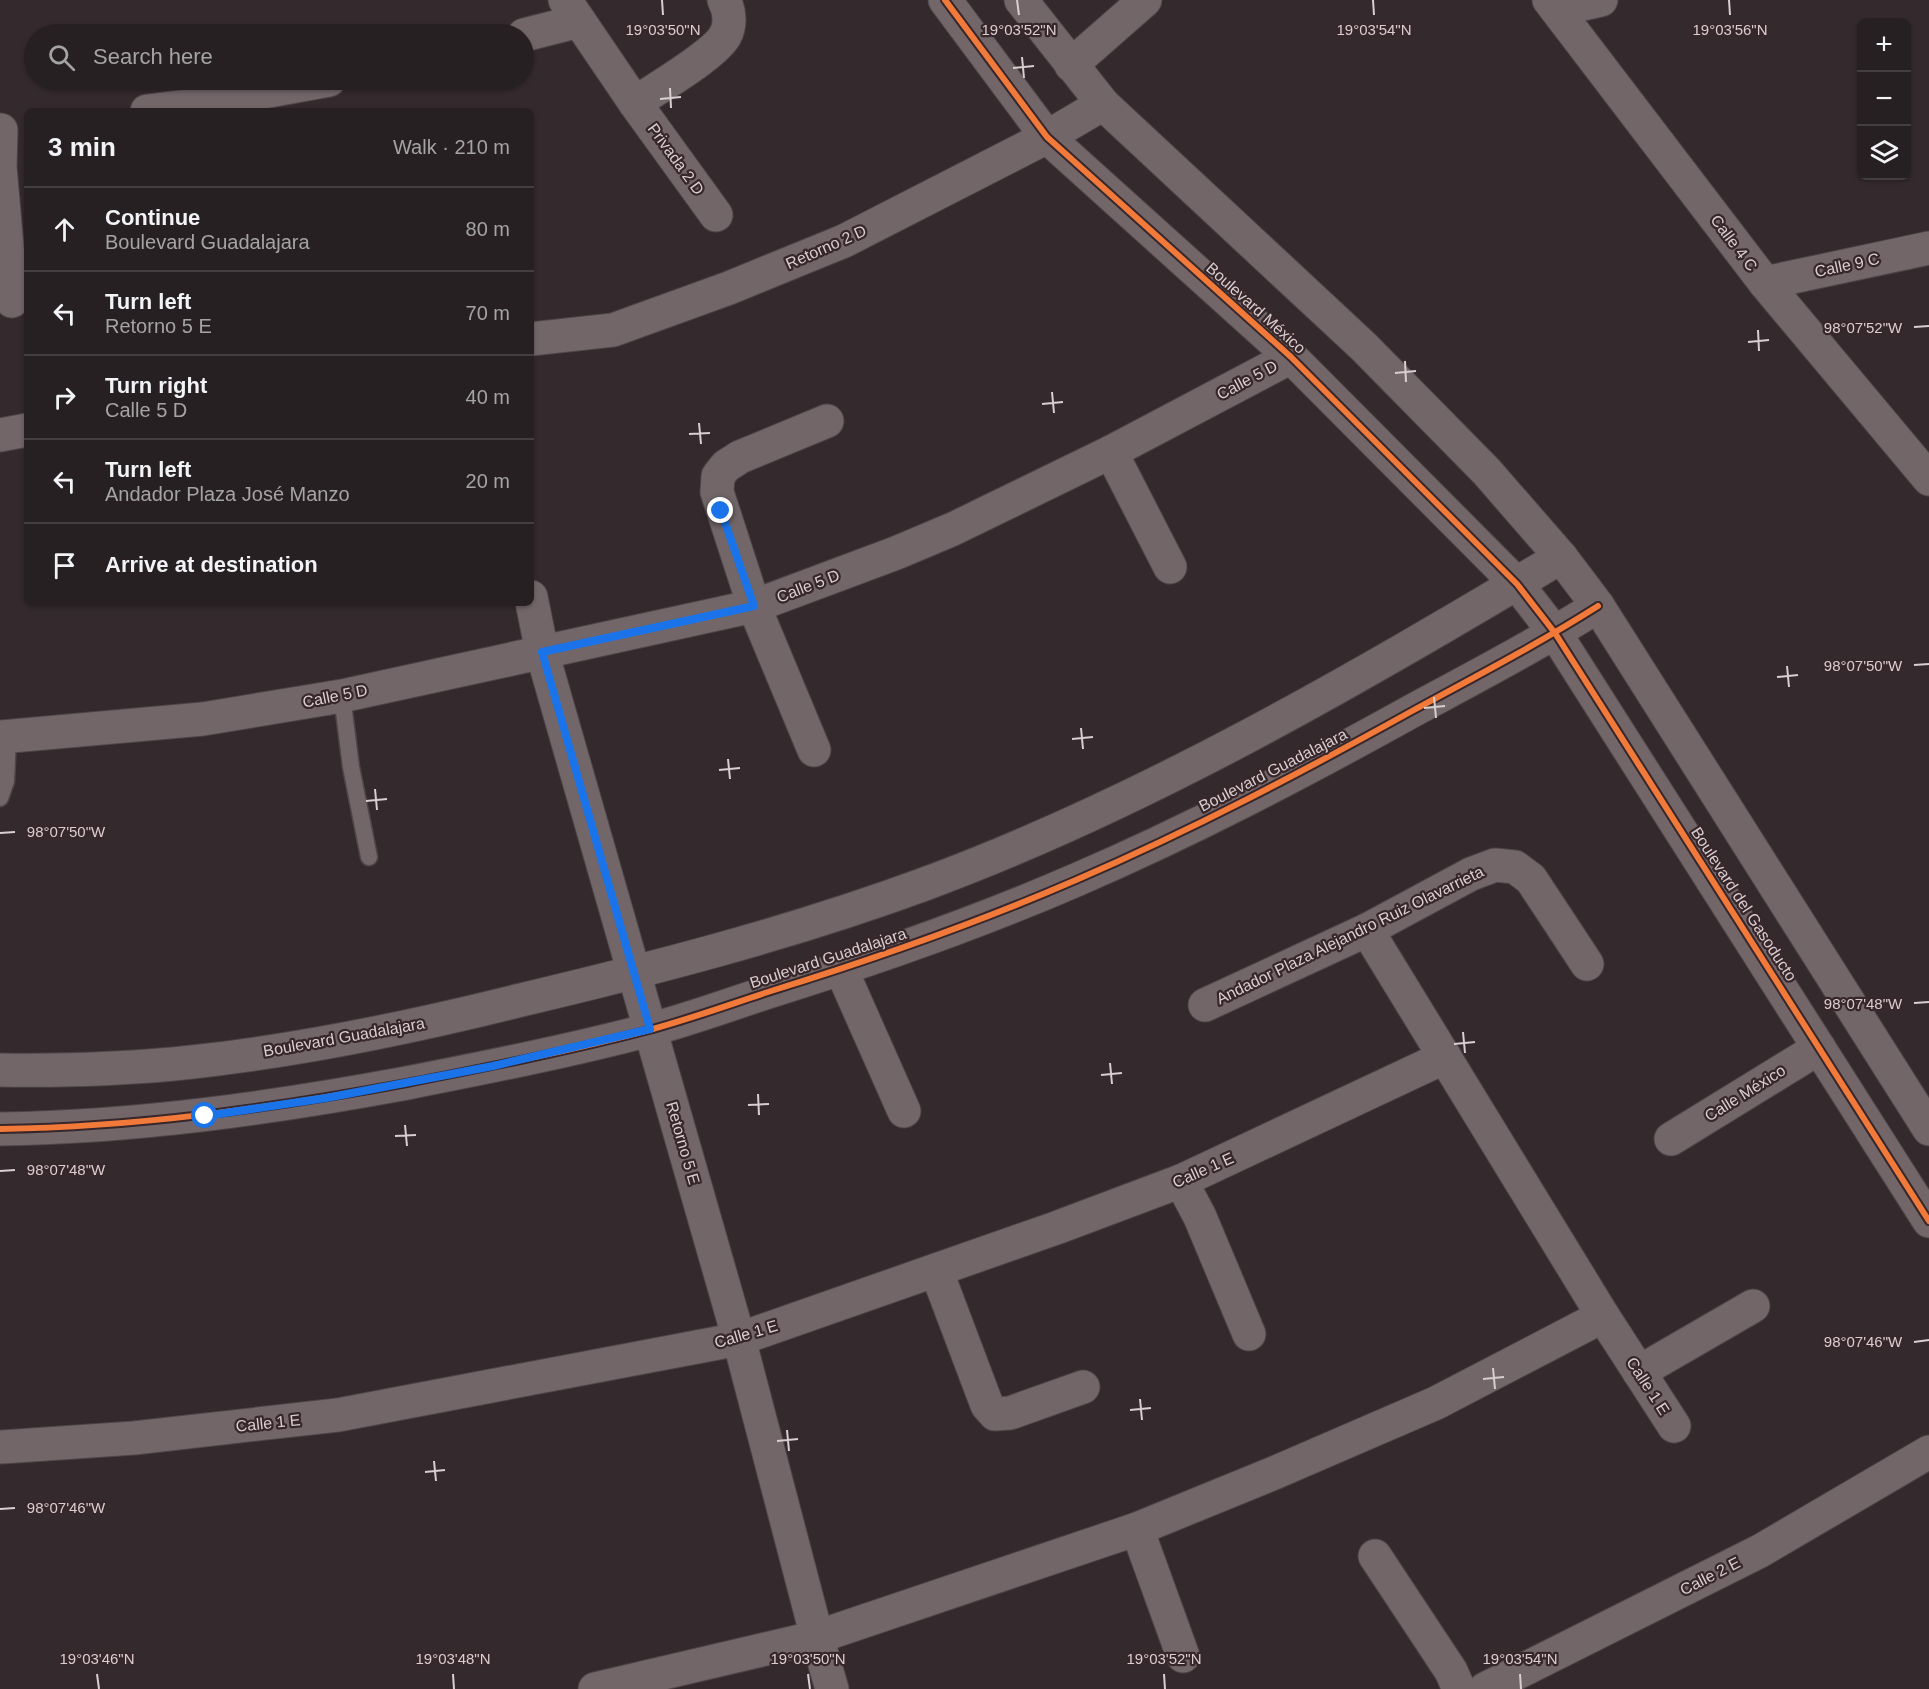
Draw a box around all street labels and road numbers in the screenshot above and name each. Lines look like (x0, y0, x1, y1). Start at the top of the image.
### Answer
street label: Privada 2 D (645, 120, 707, 198)
street label: Calle 4 C (1707, 212, 1761, 274)
street label: Retorno 2 D (783, 222, 869, 272)
street label: Calle 9 C (1813, 250, 1881, 280)
street label: Boulevard México (1203, 259, 1309, 357)
street label: Calle 5 D (1214, 357, 1280, 403)
street label: Calle 5 D (774, 566, 842, 606)
street label: Calle 5 D (301, 681, 369, 711)
street label: Boulevard Guadalajara (1196, 725, 1350, 815)
street label: Boulevard del Gasoducto (1688, 824, 1800, 984)
street label: Andador Plaza Alejandro Ruiz Olavarrieta (1214, 863, 1487, 1007)
street label: Boulevard Guadalajara (748, 925, 909, 991)
street label: Boulevard Guadalajara (262, 1014, 426, 1060)
street label: Calle México (1702, 1061, 1788, 1124)
street label: Retorno 5 E (663, 1100, 703, 1186)
street label: Calle 1 E (1170, 1149, 1236, 1191)
street label: Calle 1 E (712, 1317, 780, 1351)
street label: Calle 1 E (1623, 1354, 1673, 1418)
street label: Calle 1 E (235, 1411, 301, 1435)
street label: Calle 2 E (1677, 1554, 1743, 1598)

